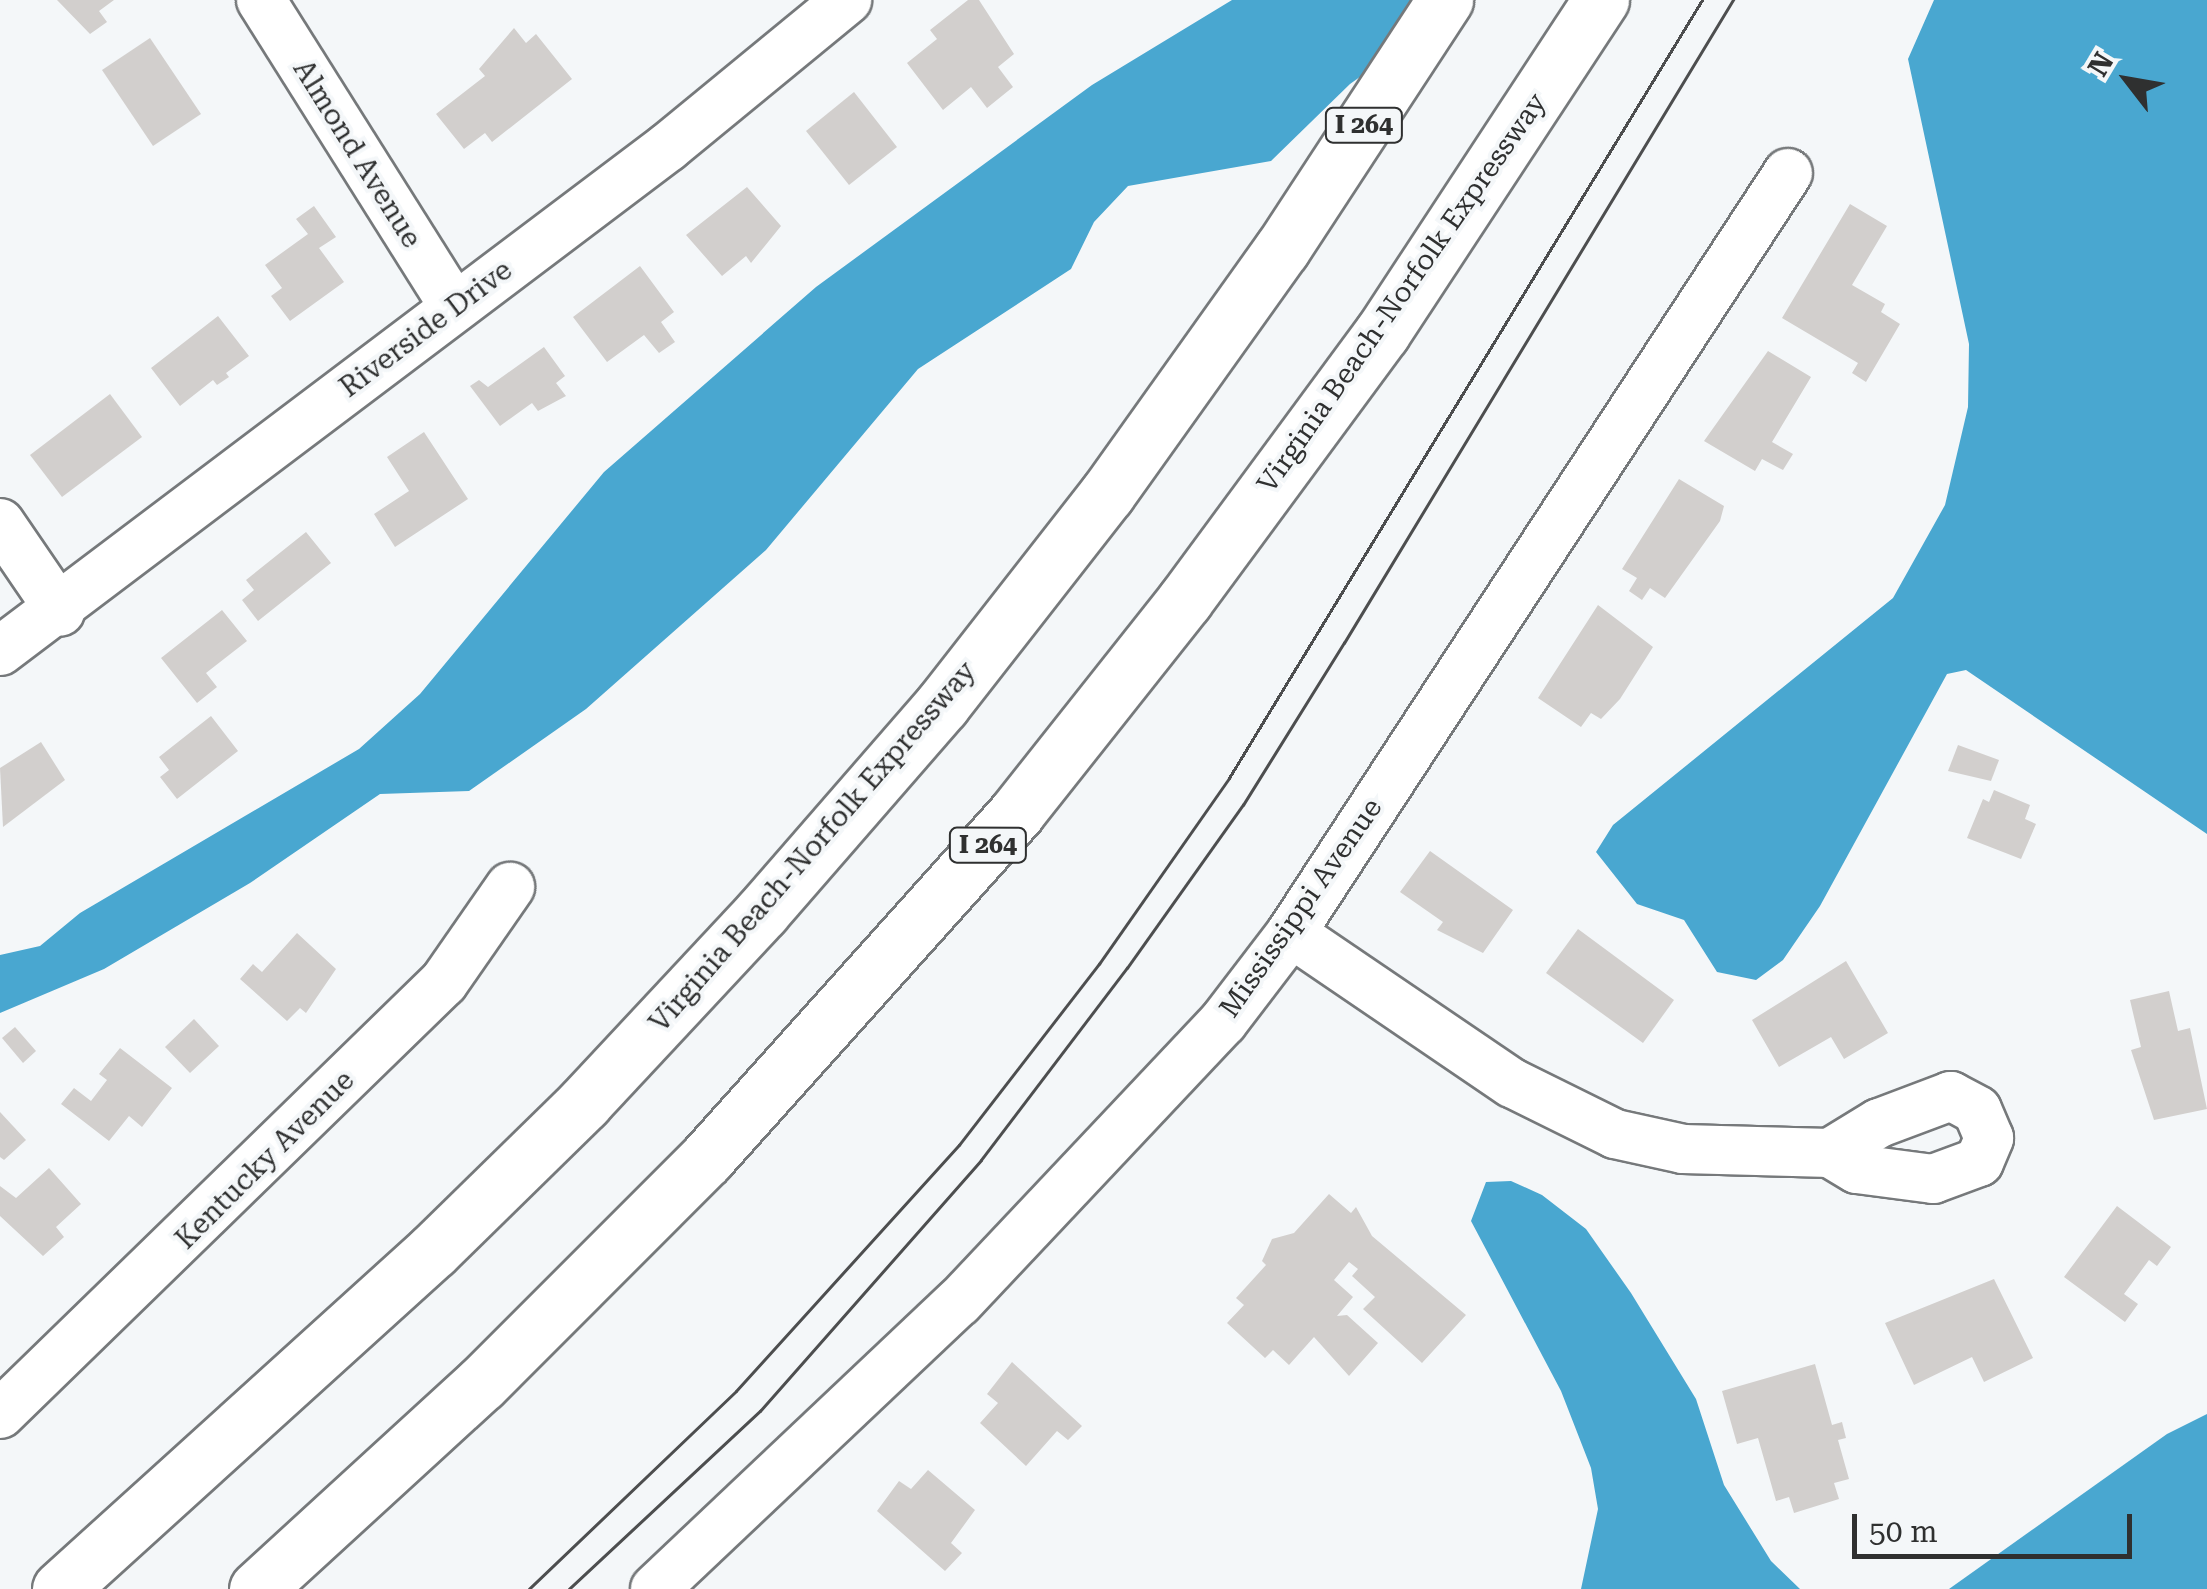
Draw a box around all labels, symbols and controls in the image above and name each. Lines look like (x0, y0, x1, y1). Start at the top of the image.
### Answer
north arrow (2077, 30, 2177, 130)
text: N (2081, 47, 2121, 82)
street label: Almond Avenue (286, 54, 428, 254)
street label: Virginia Beach-Norfolk Expressway (1251, 87, 1553, 499)
road number: I 264 (1324, 105, 1404, 145)
street label: Riverside Drive (333, 253, 519, 405)
street label: Virginia Beach-Norfolk Expressway (643, 655, 983, 1039)
street label: Mississippi Avenue (1213, 792, 1389, 1024)
road number: I 264 (948, 825, 1028, 865)
street label: Kentucky Avenue (169, 1064, 361, 1256)
scale bar (1857, 1494, 2137, 1556)
text: 50 m (1869, 1514, 1938, 1549)

